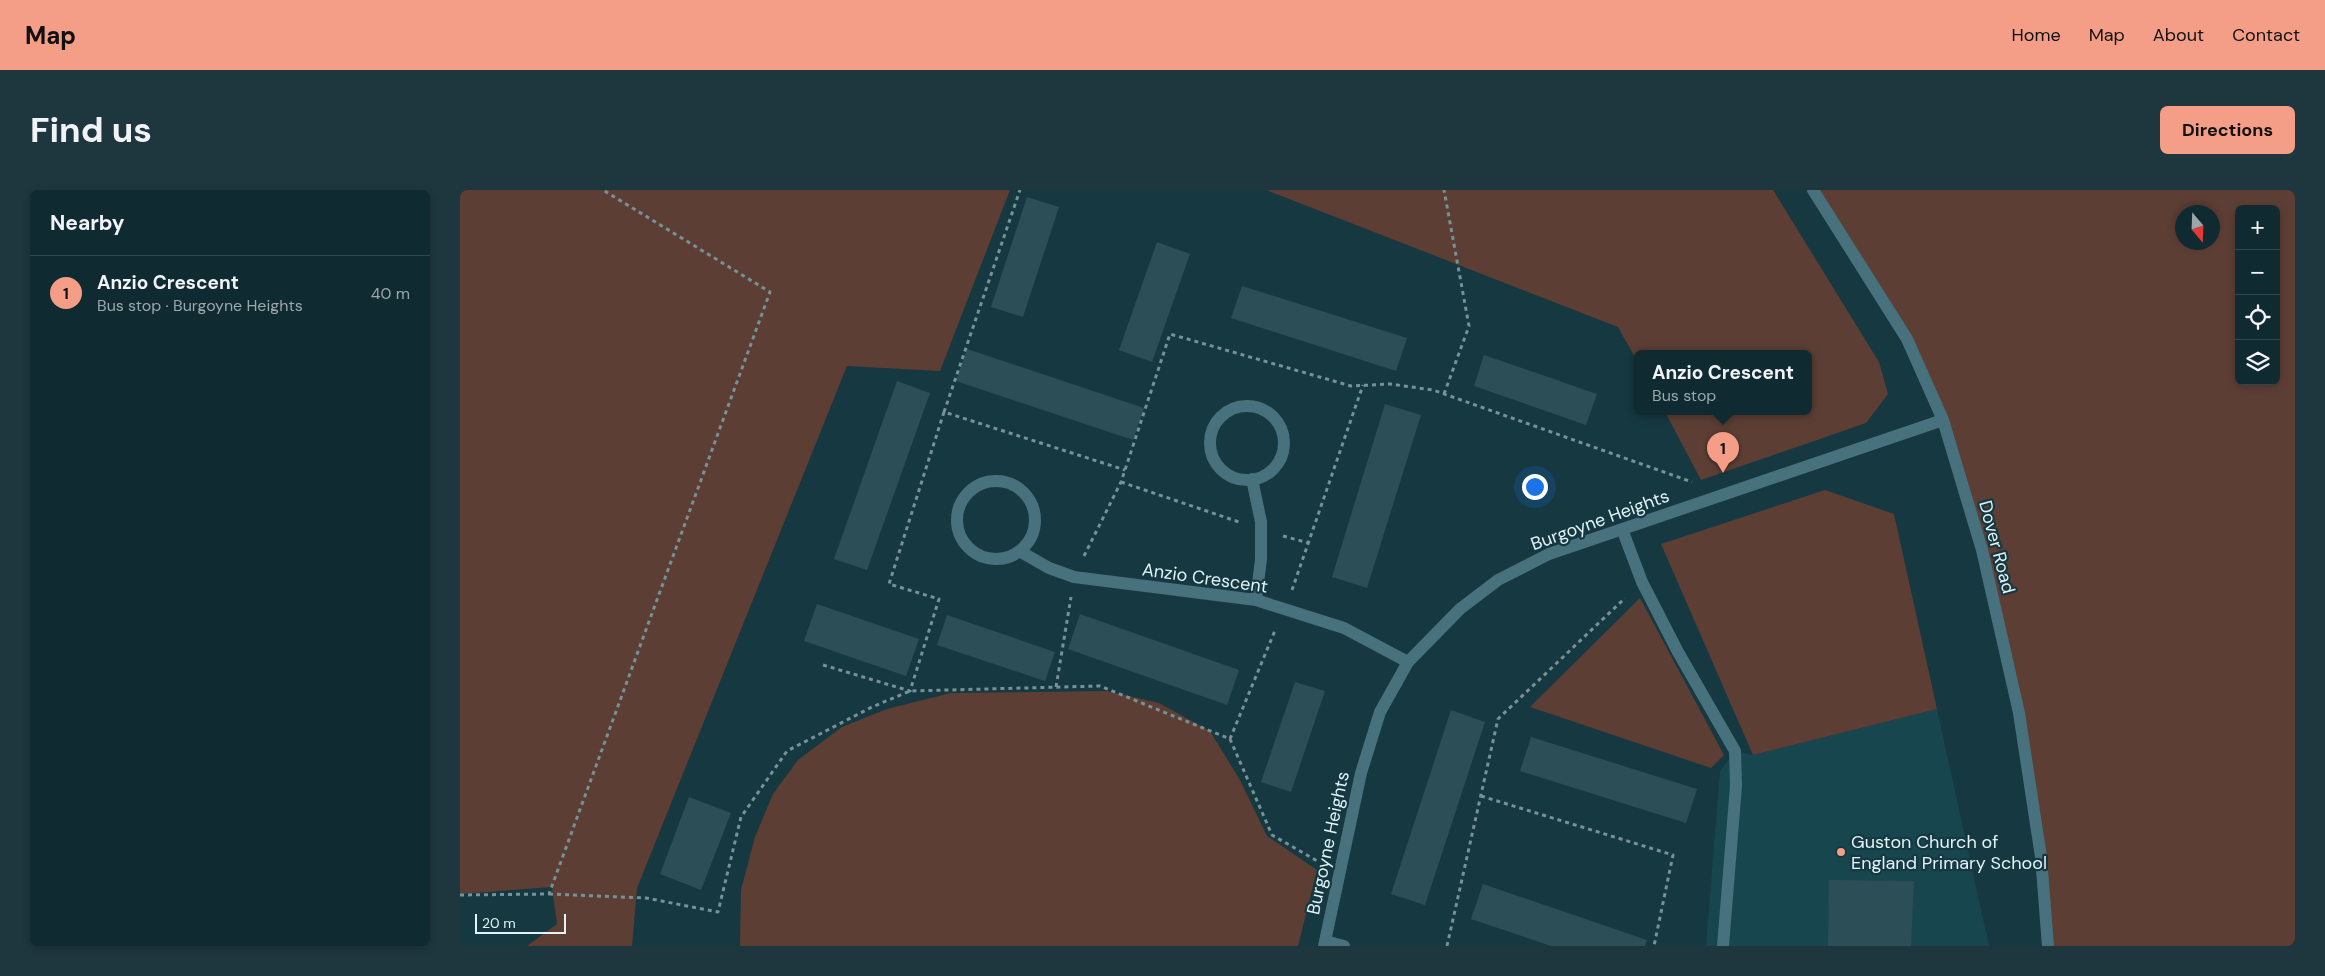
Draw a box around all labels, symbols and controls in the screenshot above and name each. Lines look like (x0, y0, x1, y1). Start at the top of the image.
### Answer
text: Map (25, 20, 76, 51)
text: Home (2011, 23, 2061, 47)
text: Map (2089, 23, 2125, 47)
text: About (2153, 23, 2204, 47)
text: Contact (2232, 23, 2300, 47)
button: Directions (2160, 106, 2295, 154)
text: Find us (30, 107, 152, 153)
north arrow (2175, 205, 2220, 250)
map controls (2235, 205, 2280, 385)
button: + (2235, 205, 2280, 250)
text: Nearby (50, 209, 124, 237)
button: − (2235, 250, 2280, 295)
text: Anzio Crescent (97, 270, 239, 295)
text: 1 (63, 283, 69, 304)
text: 40 m (371, 283, 410, 304)
text: Bus stop · Burgoyne Heights (97, 295, 303, 316)
button: locate (2235, 295, 2280, 340)
button: layers (2235, 340, 2280, 385)
popup (1634, 350, 1812, 415)
text: Anzio Crescent (1652, 360, 1794, 385)
text: Bus stop (1652, 385, 1716, 406)
pin: 1 (1707, 432, 1739, 473)
your location (1522, 474, 1548, 500)
street label: Burgoyne Heights (1527, 484, 1673, 556)
street label: Dover Road (1973, 498, 2021, 596)
street label: Anzio Crescent (1141, 557, 1269, 599)
street label: Burgoyne Heights (1301, 769, 1355, 917)
place label: Guston Church of England Primary School (1851, 830, 2047, 875)
marker: Guston Church of England Primary School (1835, 846, 1847, 858)
scale bar (475, 911, 566, 934)
text: 20 m (482, 914, 516, 932)

